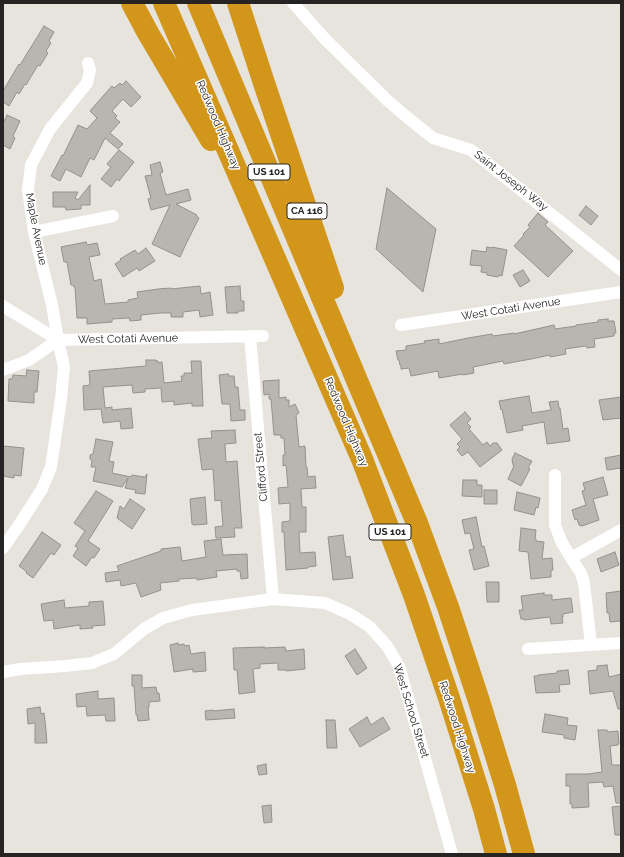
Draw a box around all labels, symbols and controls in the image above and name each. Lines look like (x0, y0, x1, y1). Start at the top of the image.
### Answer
street label: Redwood Highway (193, 78, 243, 172)
street label: Saint Joseph Way (471, 148, 551, 214)
road number: US 101 (248, 164, 290, 180)
street label: Maple Avenue (23, 192, 49, 266)
road number: CA 116 (287, 203, 327, 219)
street label: West Cotati Avenue (461, 295, 561, 323)
street label: West Cotati Avenue (78, 332, 178, 346)
street label: Redwood Highway (321, 375, 371, 469)
street label: Clifford Street (251, 432, 271, 502)
road number: US 101 (369, 524, 411, 540)
street label: West School Street (390, 662, 432, 760)
street label: Redwood Highway (436, 679, 478, 775)

